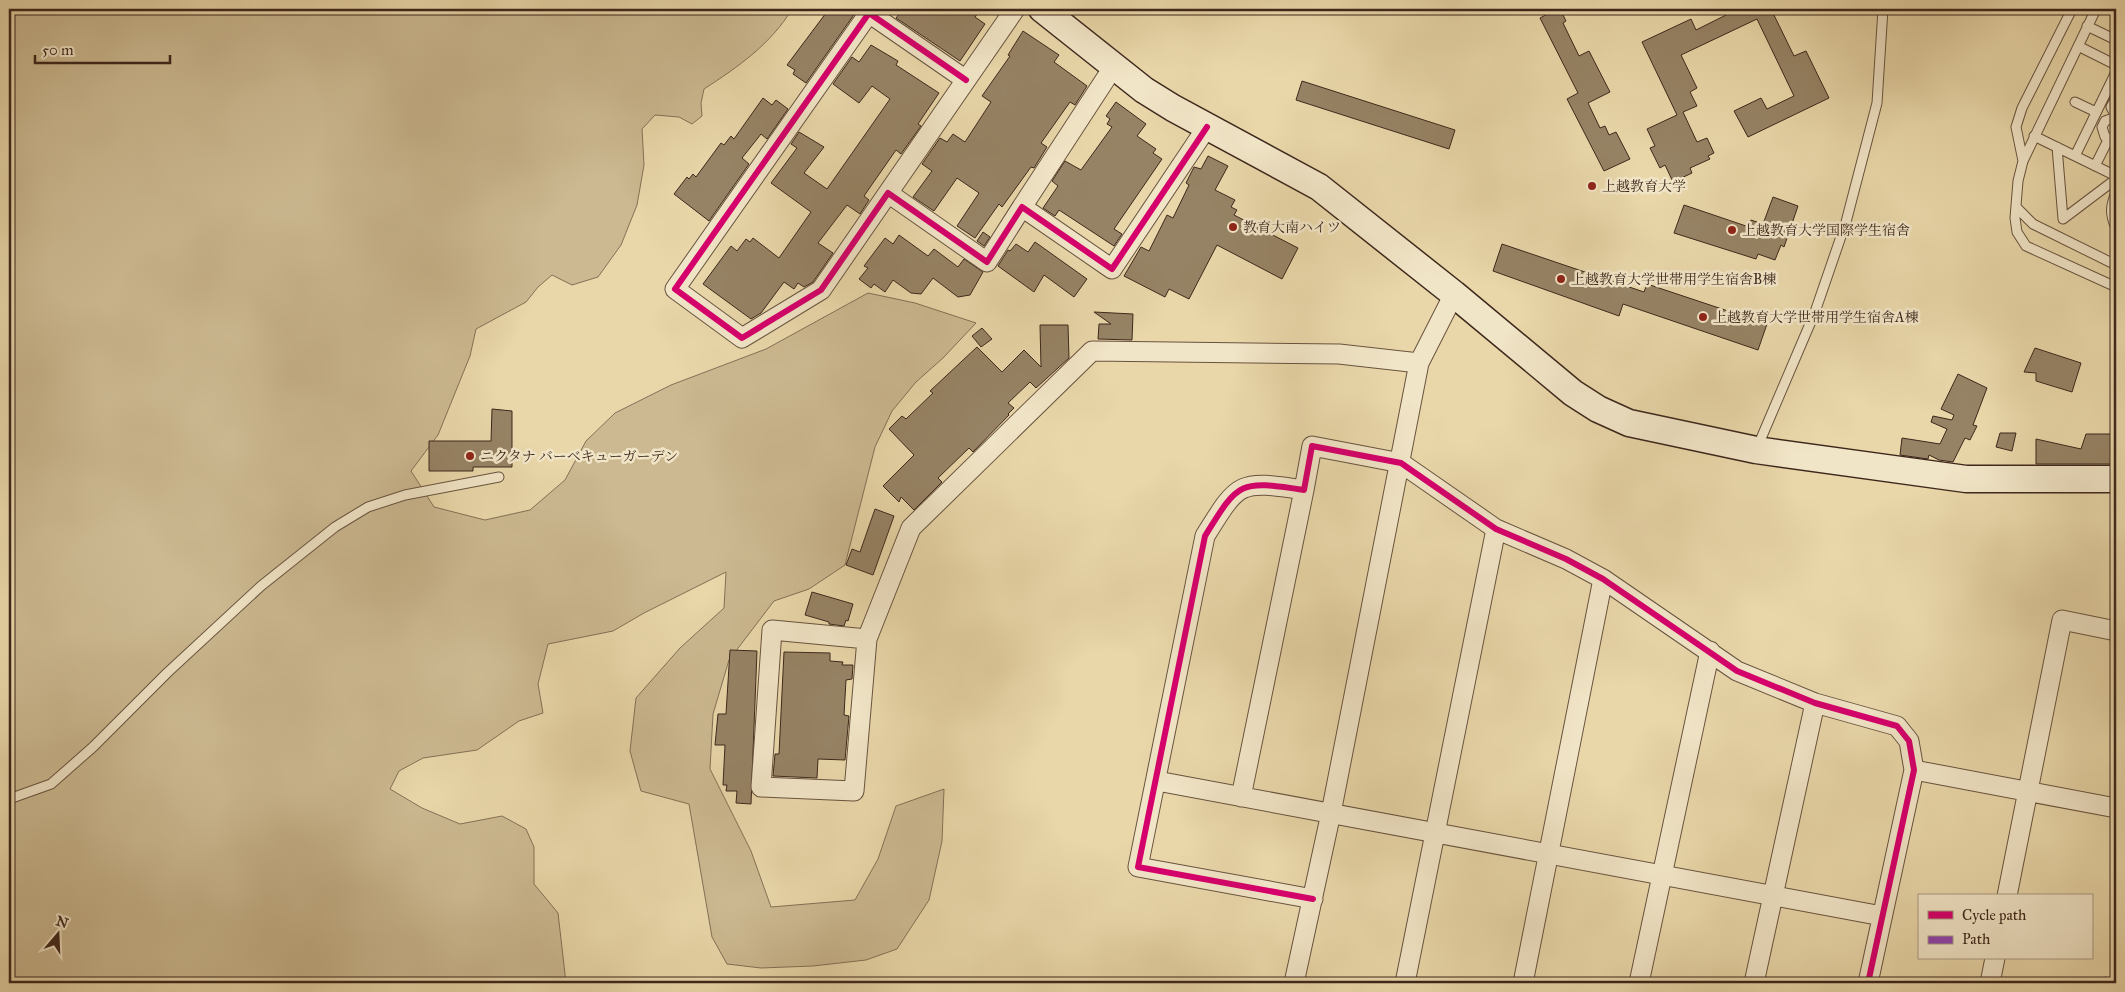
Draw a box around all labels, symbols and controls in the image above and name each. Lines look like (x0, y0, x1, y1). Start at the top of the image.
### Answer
scale bar (35, 32, 170, 64)
text: 50 m (42, 41, 74, 59)
place label: 上越教育大学 (1602, 178, 1686, 195)
marker: 上越教育大学 (1586, 180, 1598, 192)
place label: 教育大南ハイツ (1243, 219, 1341, 236)
marker: 教育大南ハイツ (1227, 221, 1239, 233)
place label: 上越教育大学国際学生宿舎 (1742, 222, 1910, 239)
marker: 上越教育大学国際学生宿舎 (1726, 224, 1738, 236)
place label: 上越教育大学世帯用学生宿舎B棟 (1571, 271, 1776, 288)
marker: 上越教育大学世帯用学生宿舎B棟 (1555, 273, 1567, 285)
place label: 上越教育大学世帯用学生宿舎A棟 (1713, 309, 1918, 326)
marker: 上越教育大学世帯用学生宿舎A棟 (1697, 311, 1709, 323)
place label: ニクタナ バーベキューガーデン (480, 448, 678, 465)
marker: ニクタナ バーベキューガーデン (464, 450, 476, 462)
legend (1918, 894, 2092, 960)
text: Cycle path (1962, 906, 2027, 924)
north arrow (32, 910, 82, 960)
text: N (54, 912, 71, 932)
text: Path (1962, 930, 1991, 948)

